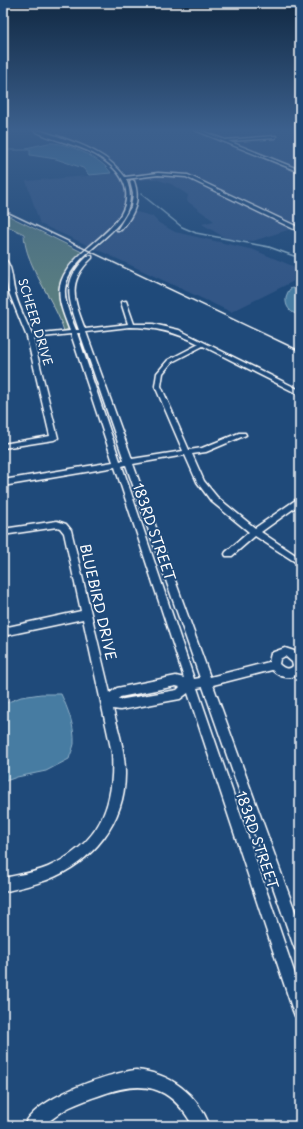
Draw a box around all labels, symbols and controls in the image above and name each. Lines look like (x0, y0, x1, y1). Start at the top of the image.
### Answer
street label: SCHEER DRIVE (14, 276, 58, 368)
street label: 183RD STREET (128, 480, 181, 584)
street label: BLUEBIRD DRIVE (75, 542, 122, 662)
street label: 183RD STREET (231, 788, 284, 892)

